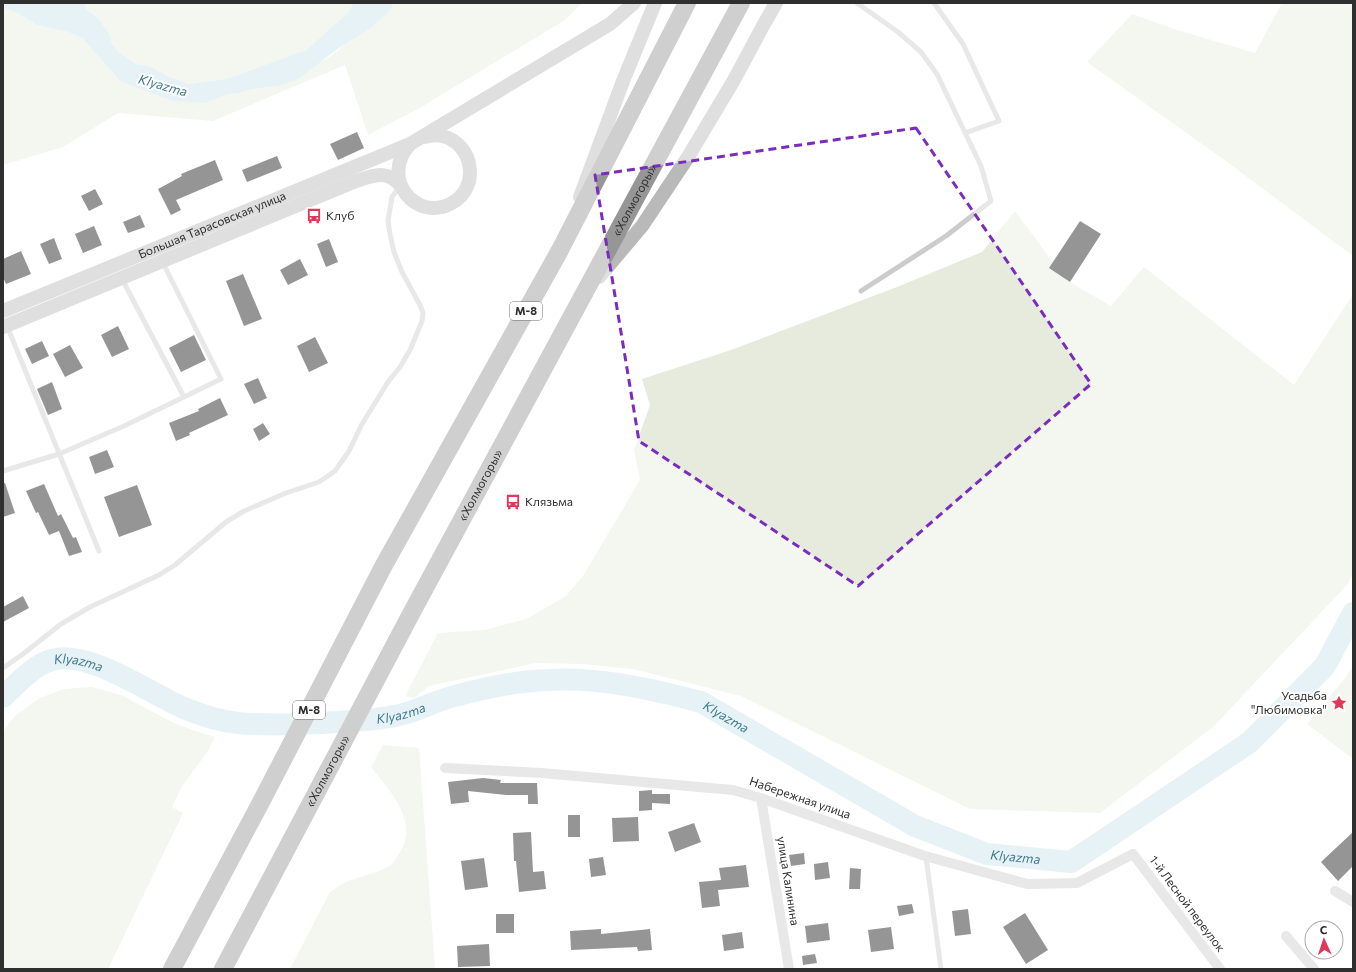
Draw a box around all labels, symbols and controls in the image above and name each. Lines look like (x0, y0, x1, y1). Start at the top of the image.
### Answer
water label: Klyazma (137, 70, 189, 100)
street label: «Холмогоры» (609, 161, 659, 238)
street label: Большая Тарасовская улица (136, 188, 288, 261)
bus stop icon: Клуб (305, 207, 323, 225)
place label: Клуб (326, 208, 354, 222)
road number: М-8 (510, 302, 542, 320)
street label: «Холмогоры» (455, 446, 505, 523)
bus stop icon: Клязьма (504, 493, 522, 511)
place label: Клязьма (525, 494, 573, 508)
water label: Klyazma (53, 650, 106, 675)
place label: Усадьба "Любимовка" (1251, 688, 1327, 716)
place icon: Усадьба "Любимовка" (1330, 694, 1348, 712)
water label: Klyazma (701, 697, 752, 736)
water label: Klyazma (375, 699, 428, 727)
road number: М-8 (293, 701, 325, 719)
street label: «Холмогоры» (302, 732, 352, 809)
street label: Набережная улица (748, 773, 853, 821)
street label: улица Калинина (775, 835, 803, 926)
water label: Klyazma (990, 846, 1041, 867)
street label: 1-й Лесной переулок (1147, 853, 1229, 955)
north arrow (1304, 920, 1344, 960)
text: С (1319, 923, 1328, 936)

